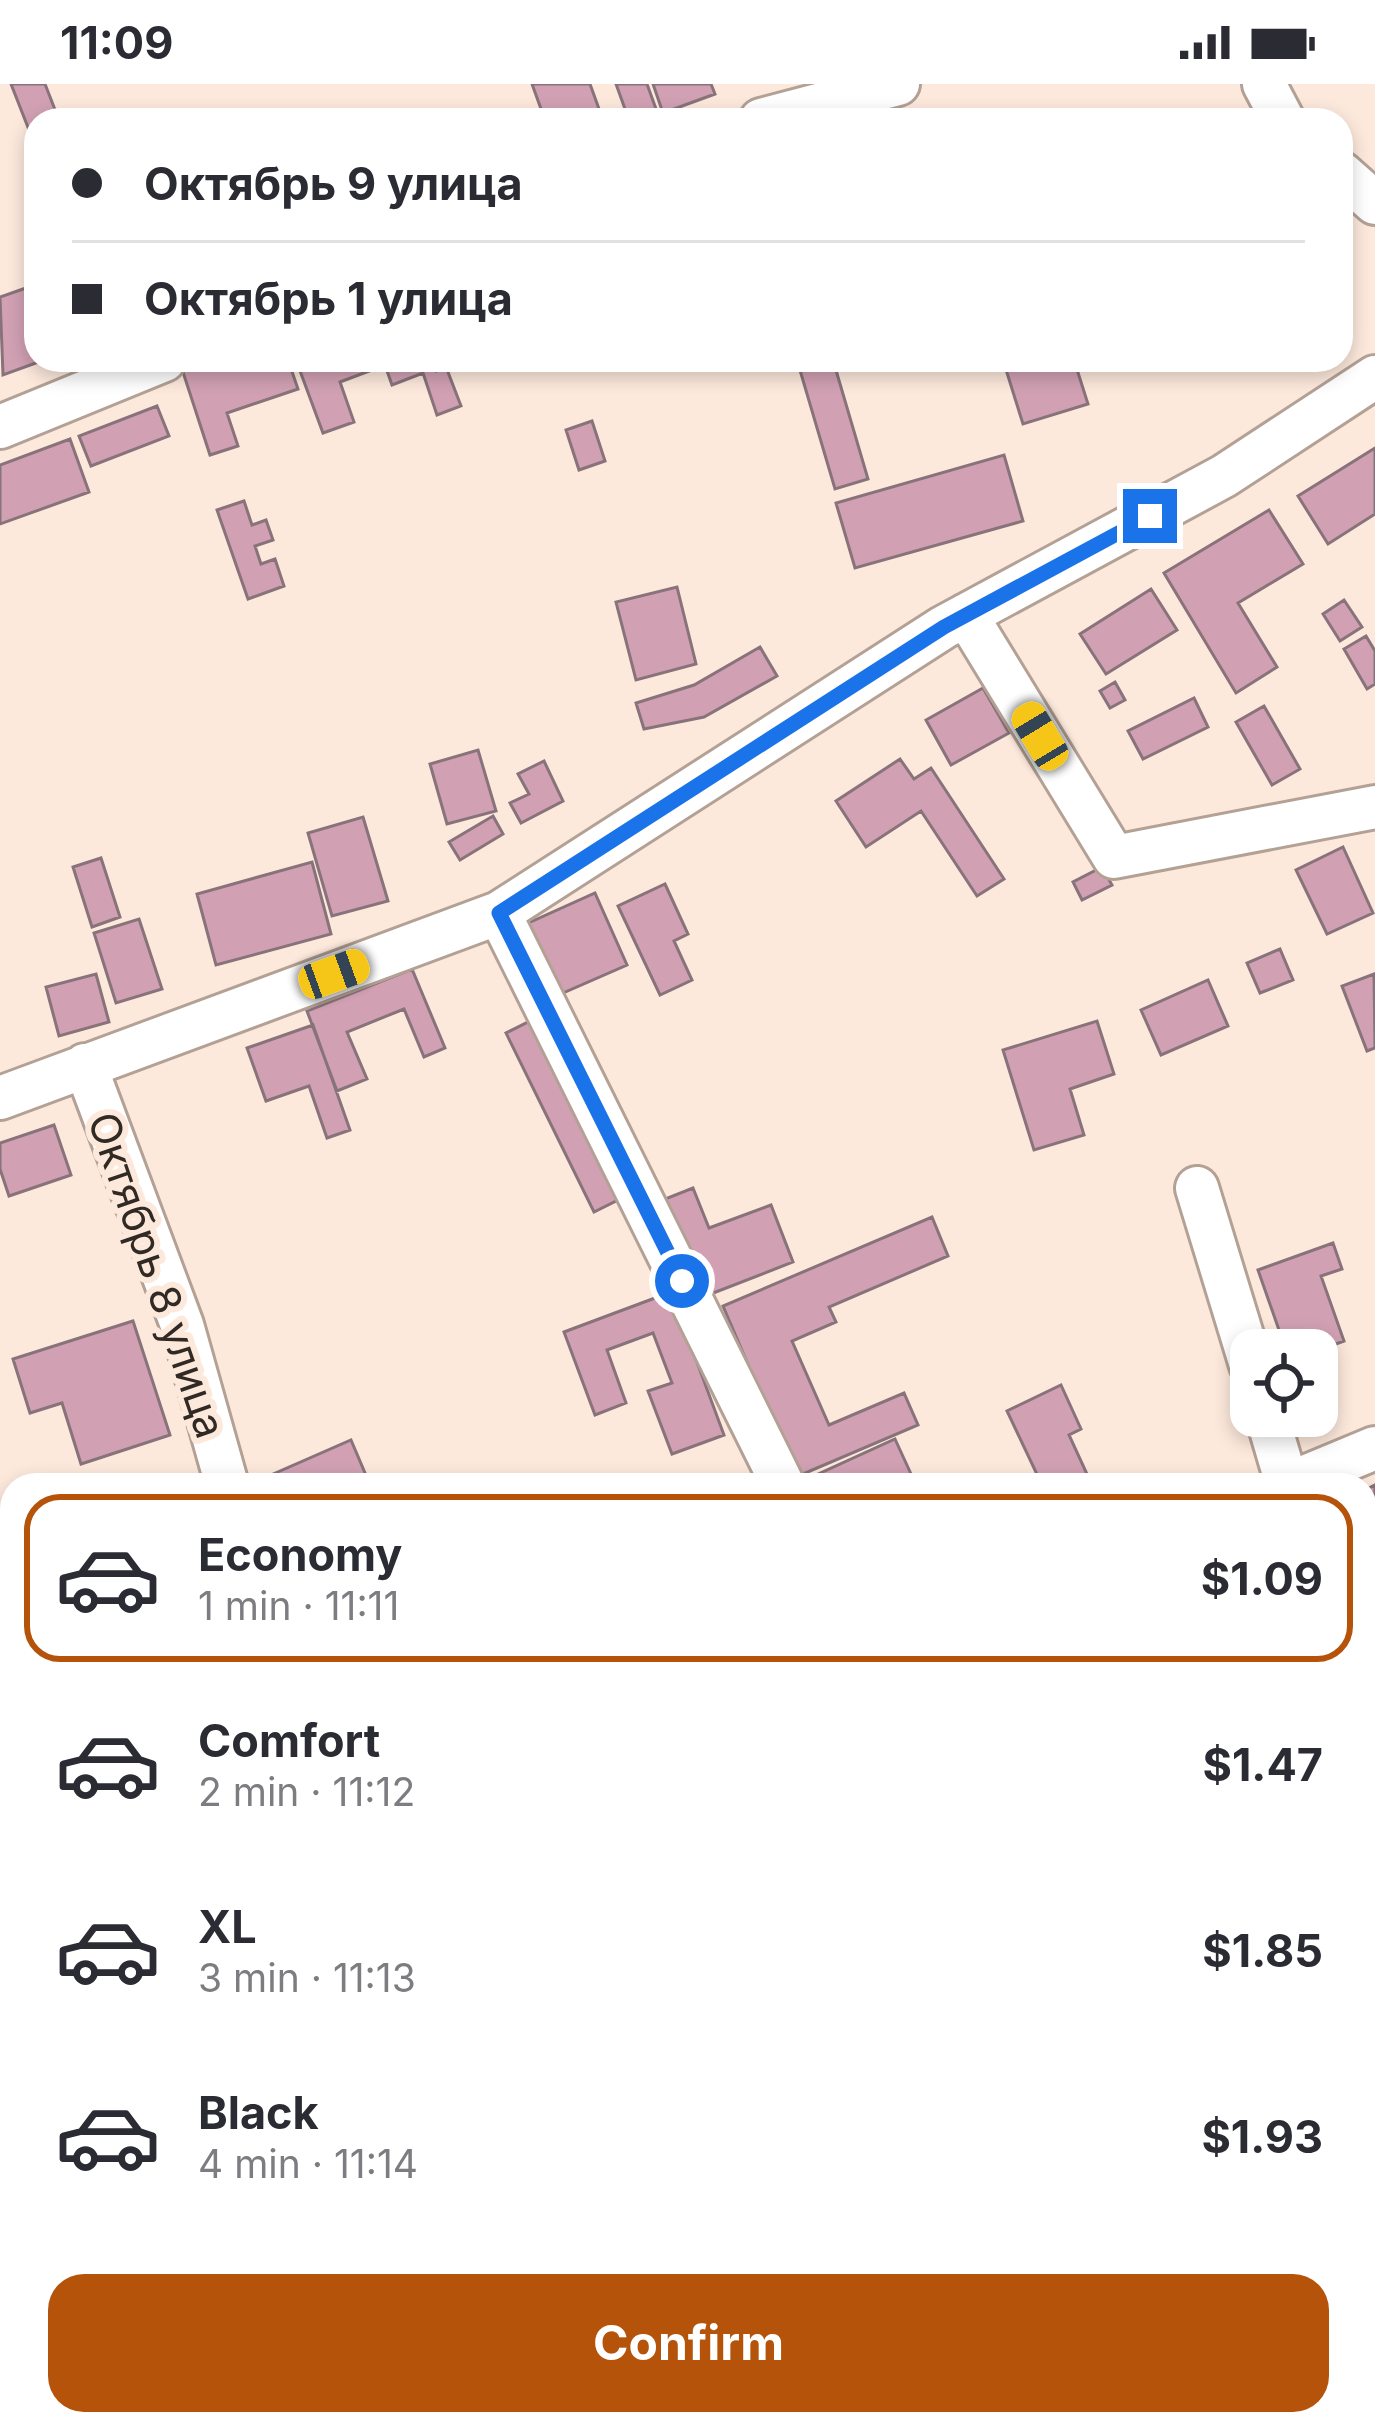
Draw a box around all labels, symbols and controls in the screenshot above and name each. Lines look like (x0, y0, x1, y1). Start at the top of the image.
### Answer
text: 11:09 (60, 15, 173, 70)
text: Октябрь 9 улица (144, 156, 523, 211)
text: Октябрь 1 улица (144, 271, 513, 326)
route end (1123, 489, 1177, 543)
car (1006, 696, 1074, 776)
car (294, 945, 374, 1003)
street label: Октябрь 8 улица (78, 1105, 237, 1444)
route start (655, 1254, 709, 1308)
map controls (1230, 1329, 1338, 1437)
button: locate (1230, 1329, 1338, 1437)
icon: car (54, 1524, 162, 1632)
text: Economy (198, 1527, 402, 1582)
text: $1.09 (1201, 1551, 1323, 1606)
text: 1 min · 11:11 (198, 1582, 399, 1629)
icon: car (54, 1710, 162, 1818)
text: Comfort (198, 1713, 380, 1768)
text: $1.47 (1203, 1737, 1323, 1792)
text: 2 min · 11:12 (198, 1768, 415, 1815)
icon: car (54, 1896, 162, 2004)
text: XL (198, 1899, 257, 1954)
text: $1.85 (1202, 1923, 1323, 1978)
text: 3 min · 11:13 (198, 1954, 416, 2001)
icon: car (54, 2082, 162, 2190)
text: Black (198, 2085, 319, 2140)
text: $1.93 (1201, 2109, 1323, 2164)
text: 4 min · 11:14 (198, 2140, 418, 2187)
button: Confirm (48, 2274, 1329, 2412)

